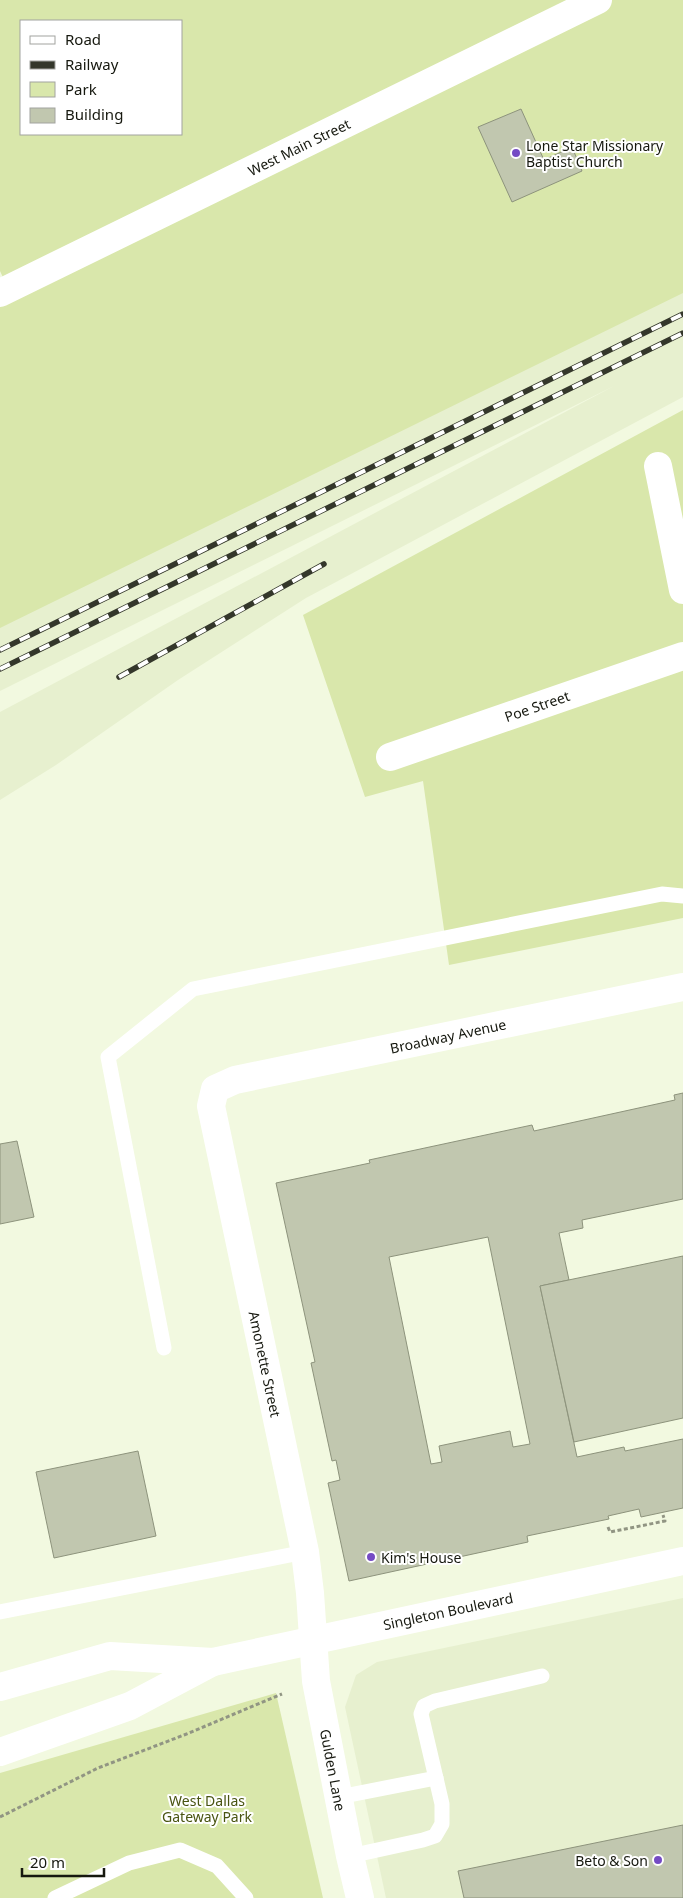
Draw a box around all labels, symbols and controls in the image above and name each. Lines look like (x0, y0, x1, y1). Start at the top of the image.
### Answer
legend (20, 20, 182, 135)
text: Road (65, 29, 101, 49)
text: Railway (65, 54, 119, 74)
text: Park (65, 79, 97, 99)
text: Building (65, 104, 123, 124)
street label: West Main Street (245, 114, 353, 180)
place label: Lone Star Missionary Baptist Church (526, 136, 664, 171)
marker: Lone Star Missionary Baptist Church (510, 147, 522, 159)
street label: Poe Street (502, 686, 572, 726)
street label: Broadway Avenue (388, 1014, 508, 1058)
street label: Amonette Street (245, 1309, 285, 1419)
place label: Kim's House (381, 1548, 462, 1567)
marker: Kim's House (365, 1551, 377, 1563)
street label: Singleton Boulevard (381, 1588, 515, 1634)
street label: Gulden Lane (316, 1727, 350, 1813)
park label: West Dallas Gateway Park (162, 1791, 252, 1826)
scale bar (22, 1846, 105, 1878)
place label: Beto & Son (575, 1851, 648, 1870)
text: 20 m (30, 1852, 65, 1872)
marker: Beto & Son (652, 1854, 664, 1866)

